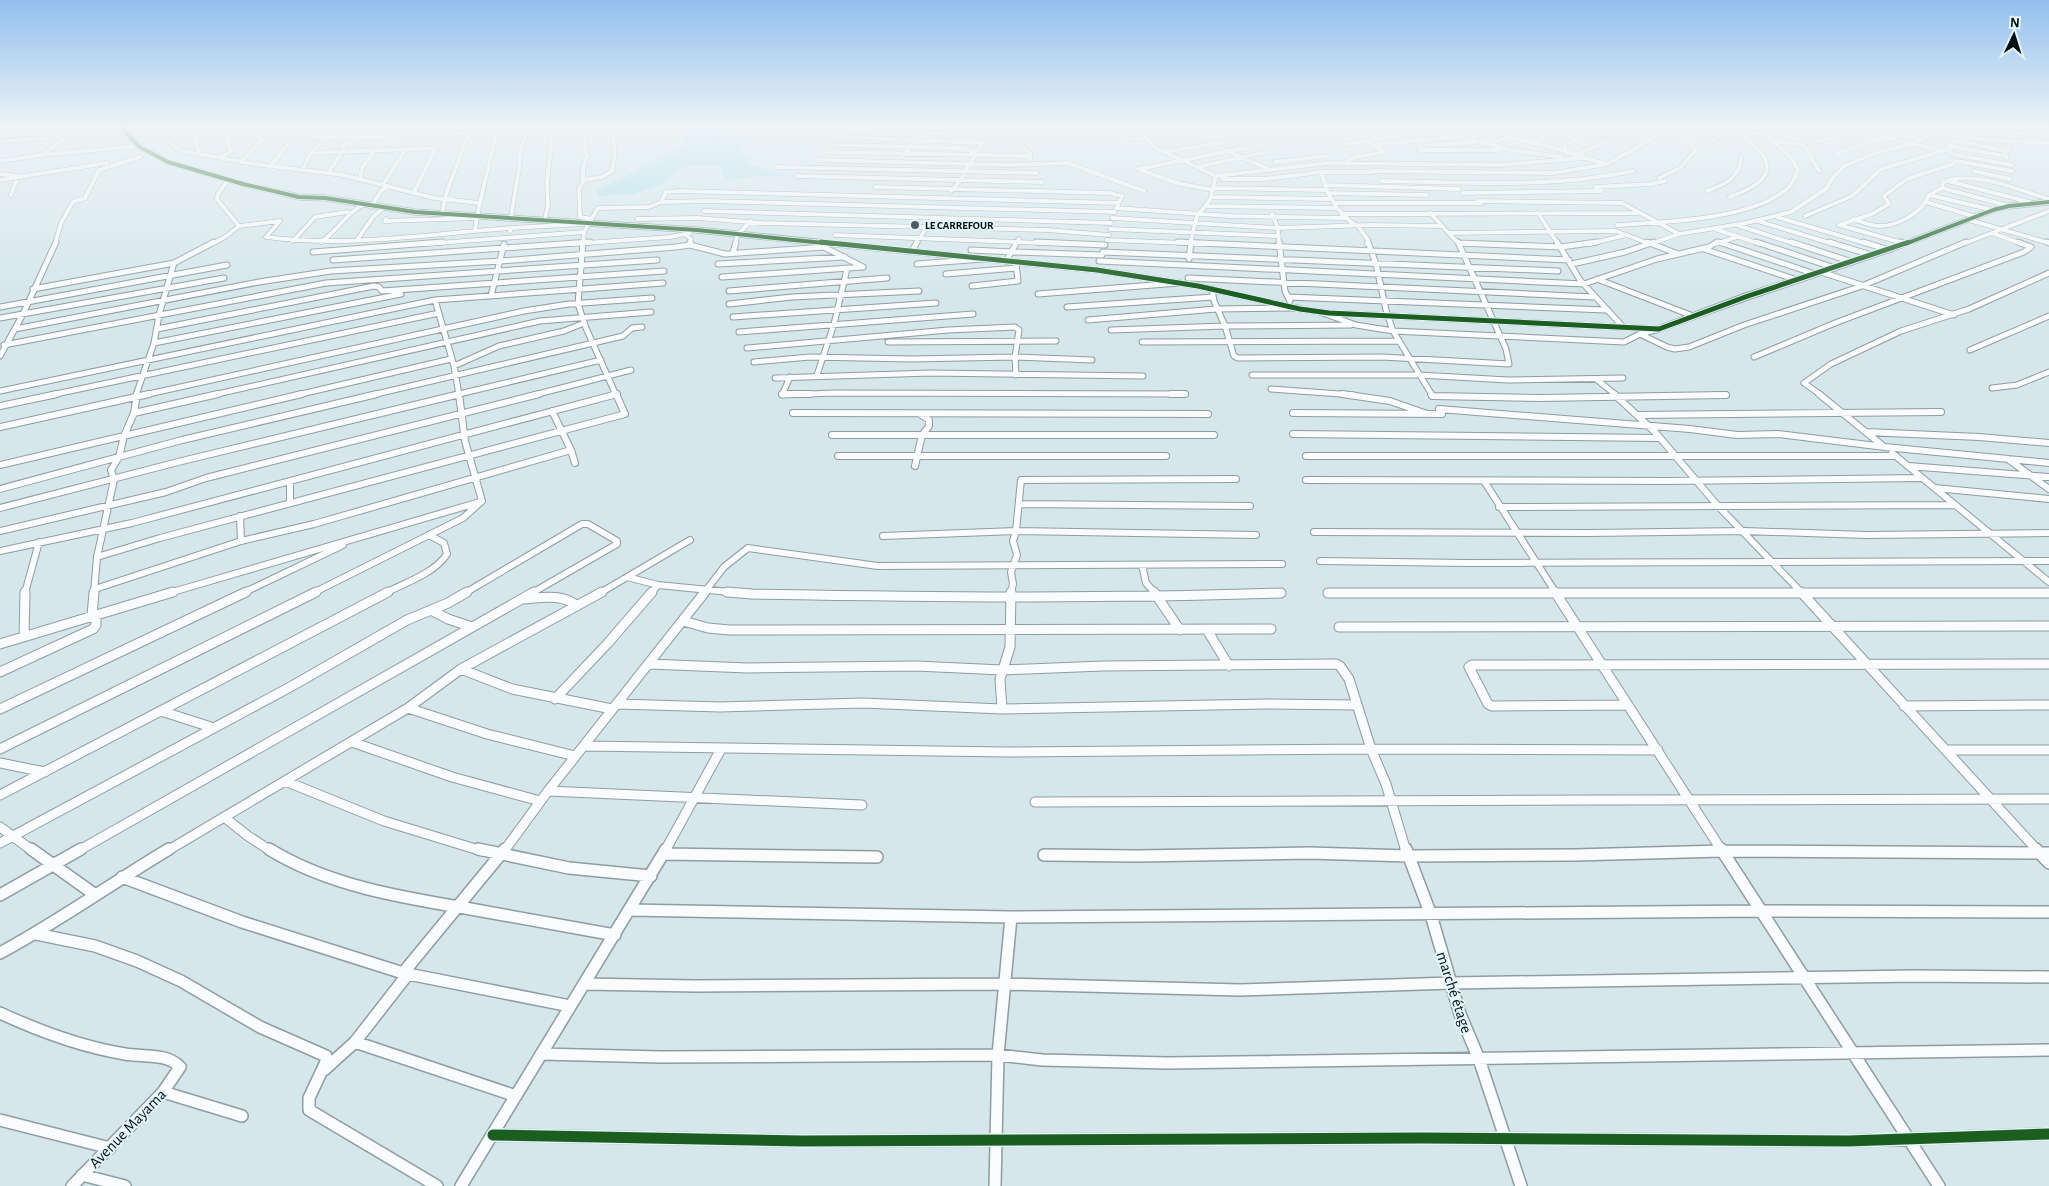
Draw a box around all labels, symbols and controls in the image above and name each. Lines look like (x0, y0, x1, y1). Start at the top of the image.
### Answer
north arrow (1989, 10, 2039, 60)
text: N (2009, 16, 2020, 30)
marker: LE CARREFOUR (909, 219, 921, 231)
place label: LE CARREFOUR (925, 220, 994, 231)
street label: marché étage (1433, 950, 1475, 1035)
street label: Avenue Mayama (86, 1086, 170, 1172)

